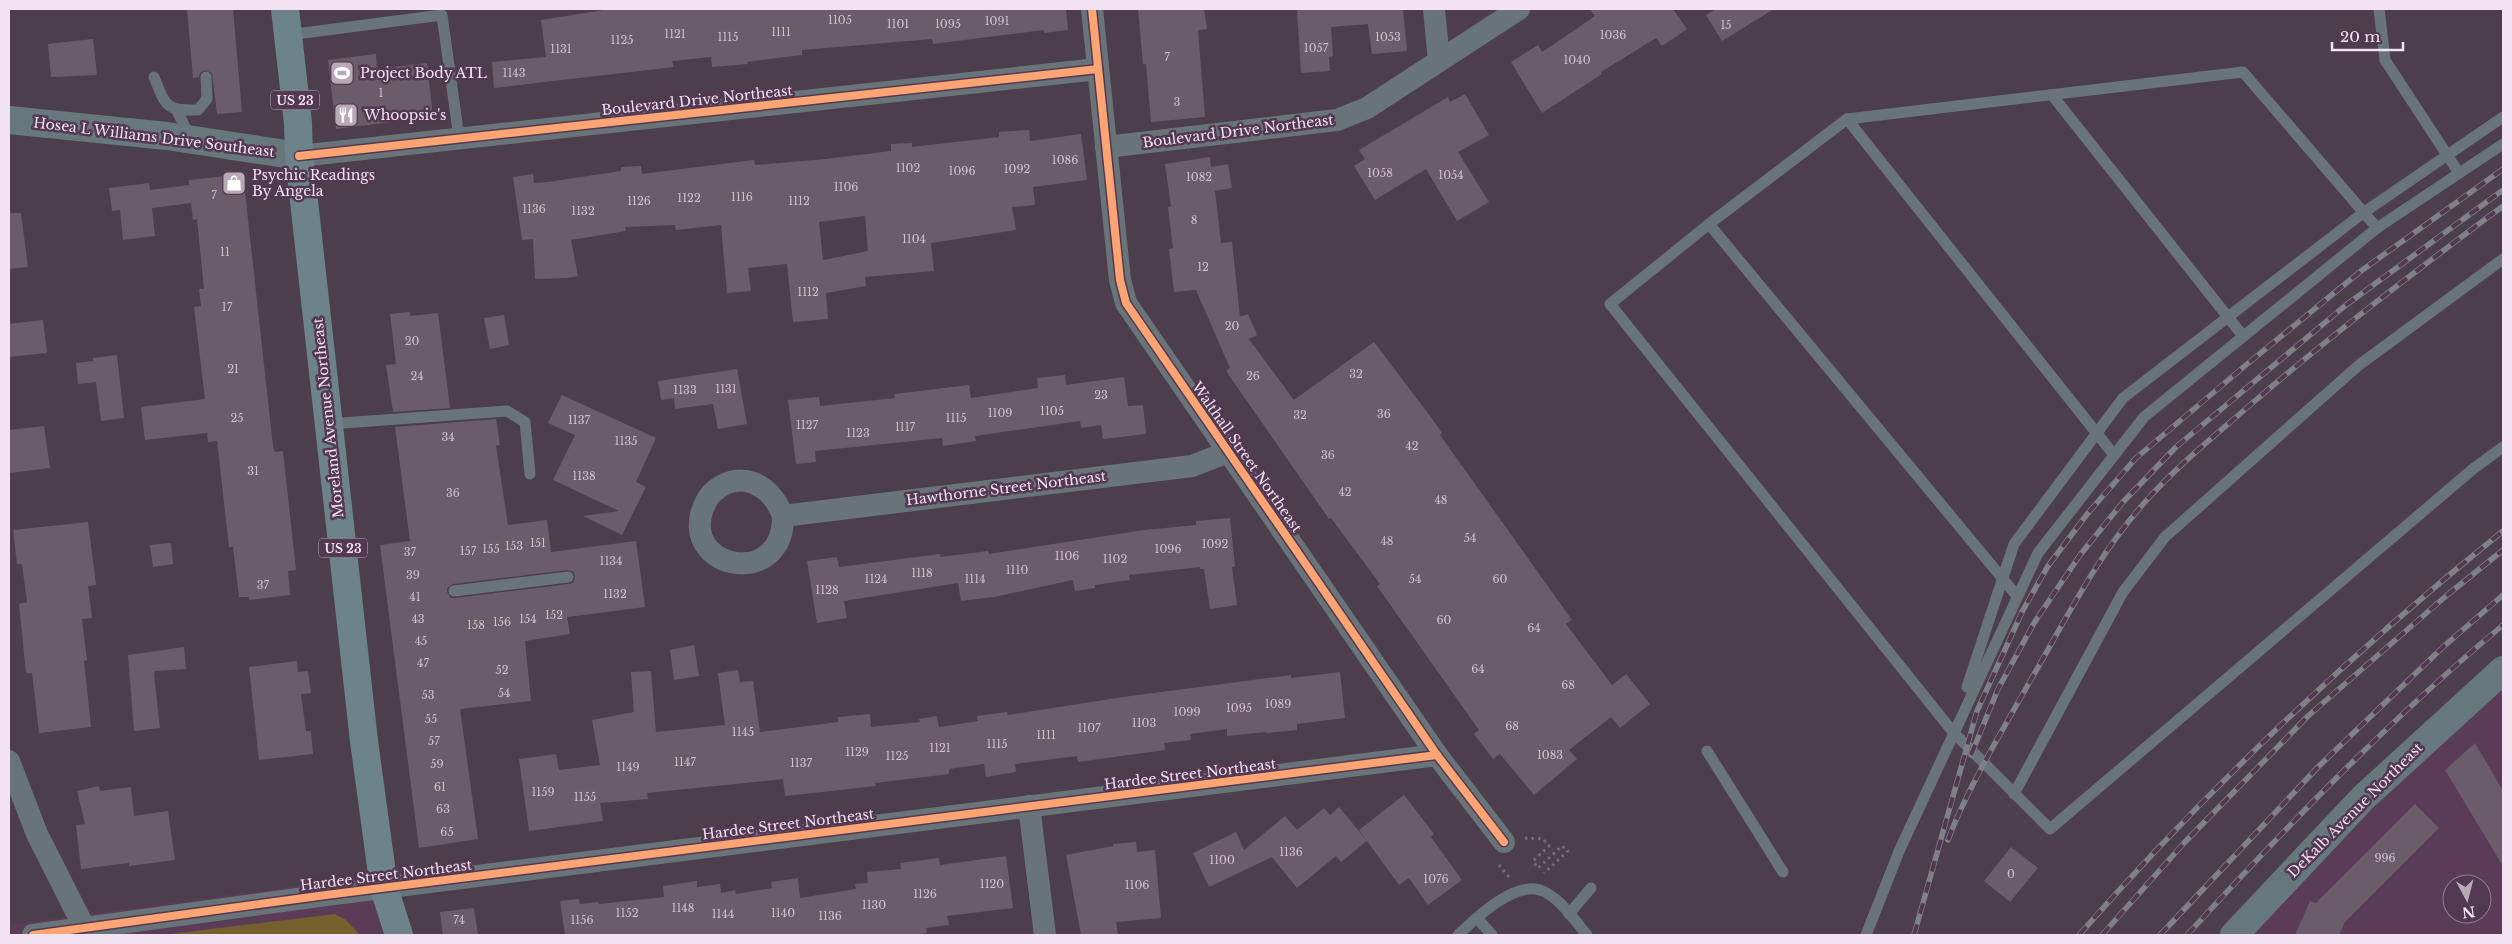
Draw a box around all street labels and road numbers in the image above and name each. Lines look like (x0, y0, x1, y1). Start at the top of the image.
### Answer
street label: Boulevard Drive Northeast (600, 81, 794, 119)
road number: US 23 (271, 90, 319, 110)
street label: Boulevard Drive Northeast (1142, 110, 1335, 152)
street label: Hosea L Williams Drive Southeast (32, 113, 276, 161)
street label: Moreland Avenue Northeast (308, 316, 347, 519)
street label: Walthall Street Northeast (1187, 377, 1306, 536)
street label: Hawthorne Street Northeast (905, 467, 1108, 509)
road number: US 23 (319, 538, 367, 558)
street label: DeKalb Avenue Northeast (2284, 738, 2427, 881)
street label: Hardee Street Northeast (1103, 754, 1278, 793)
street label: Hardee Street Northeast (701, 804, 876, 843)
street label: Hardee Street Northeast (299, 855, 474, 894)

